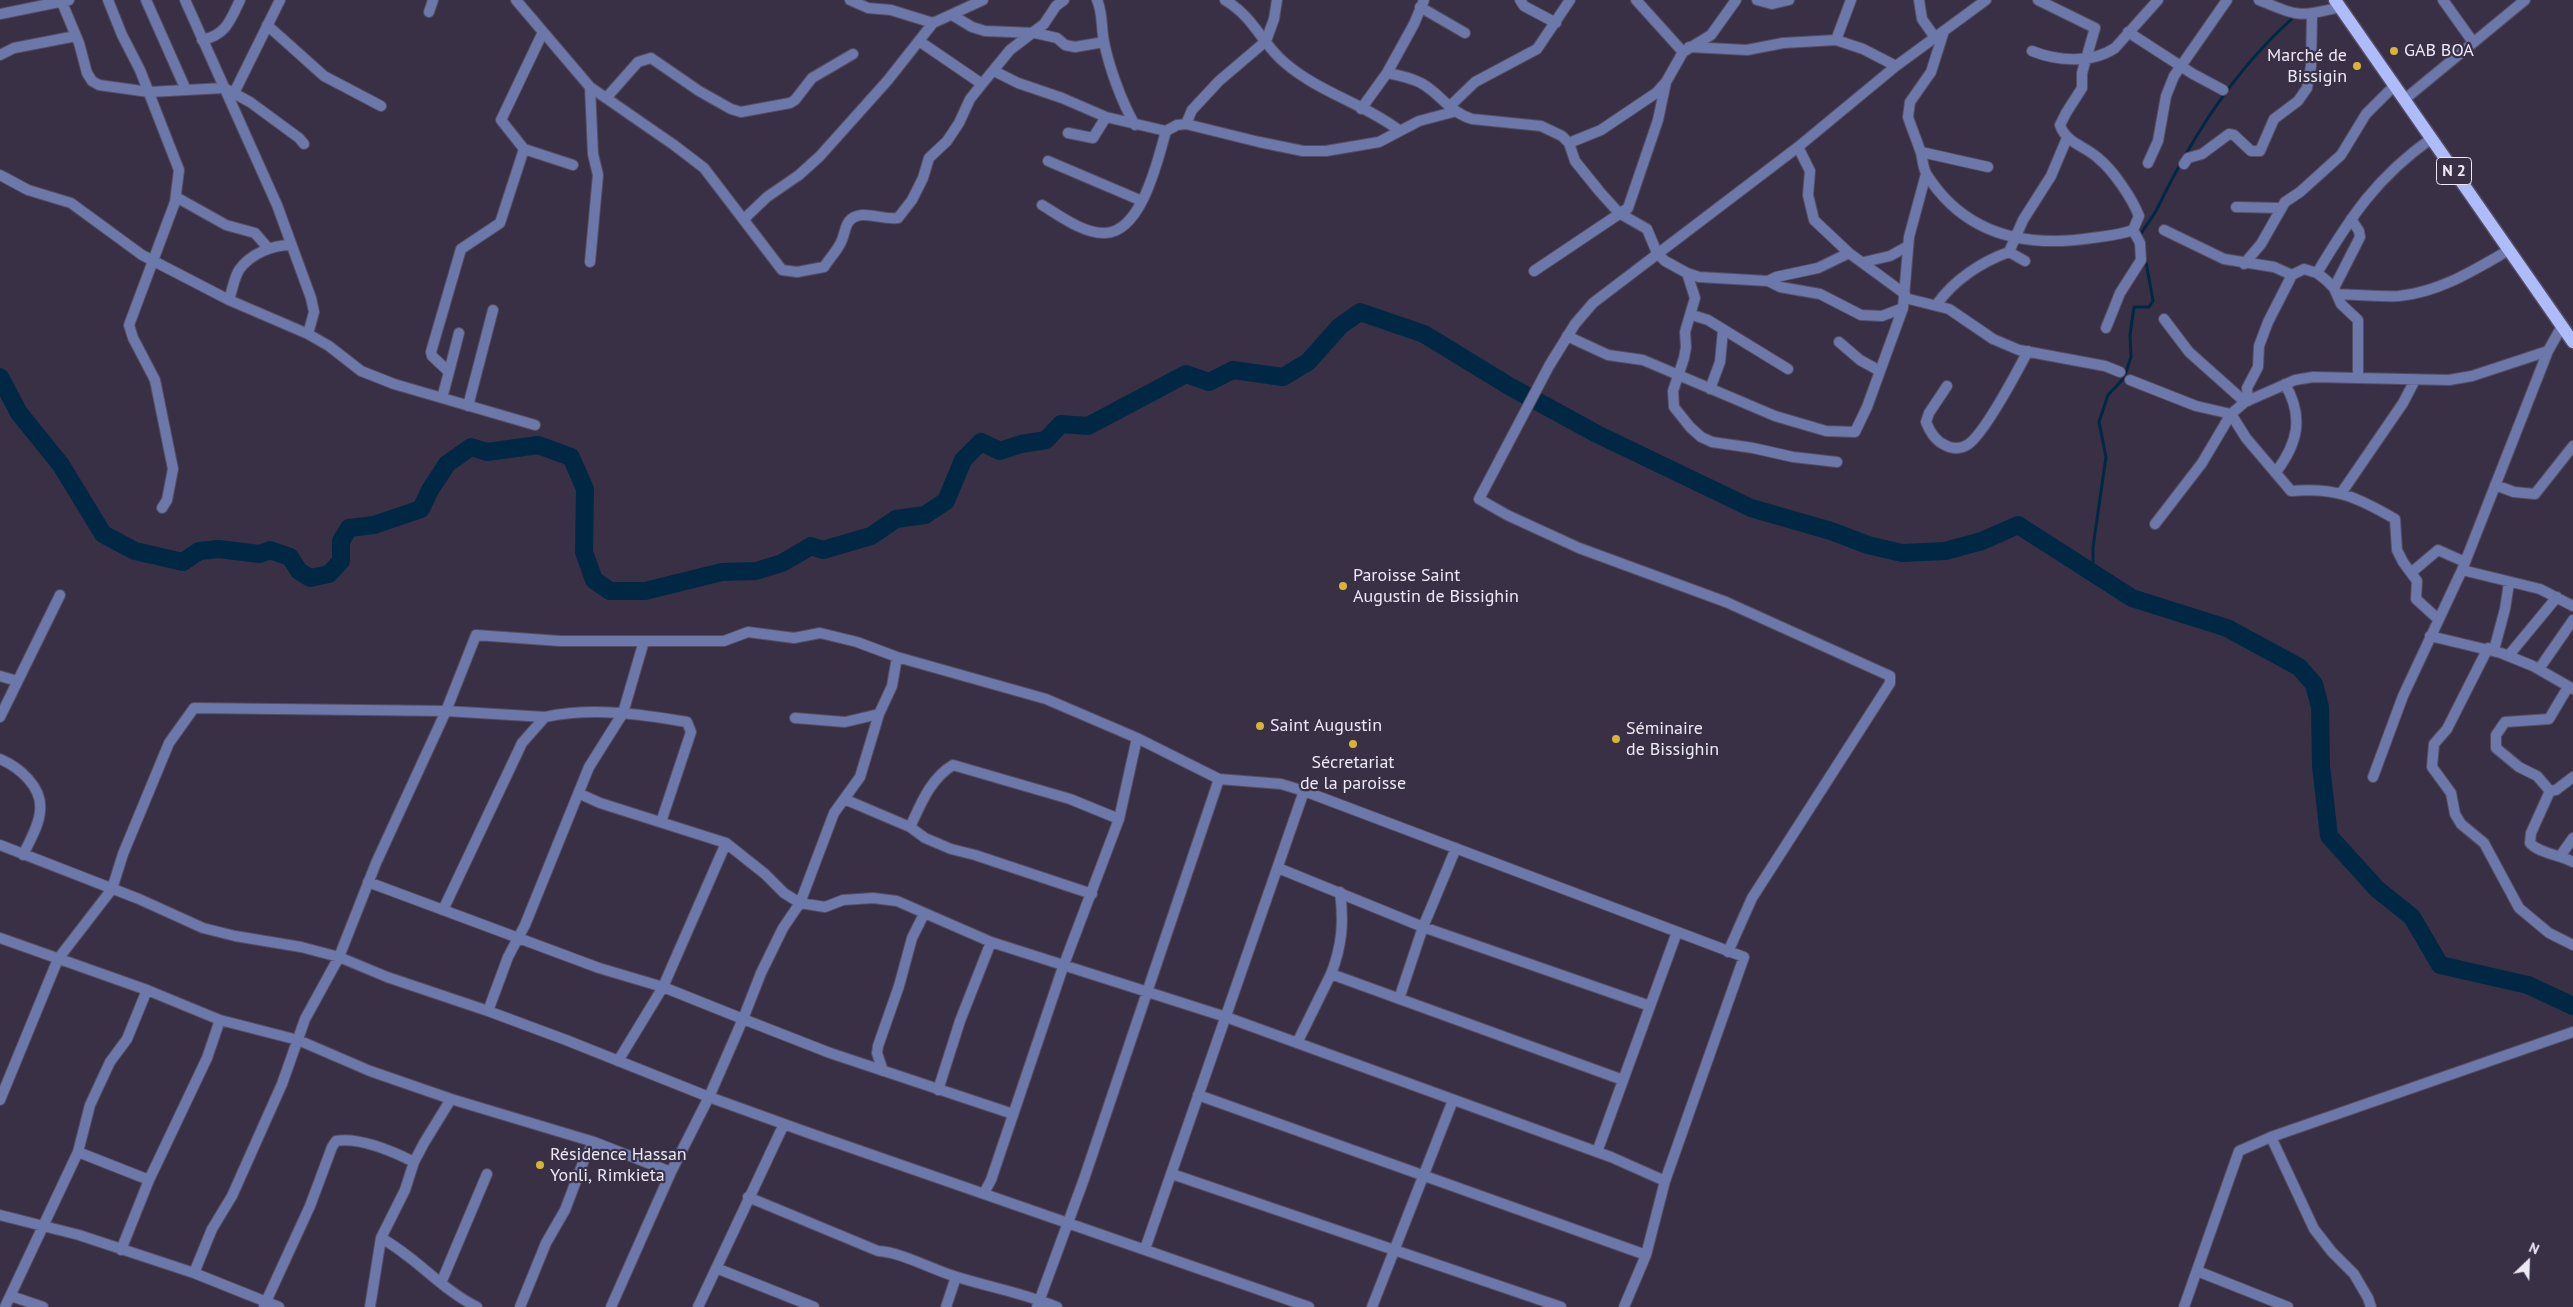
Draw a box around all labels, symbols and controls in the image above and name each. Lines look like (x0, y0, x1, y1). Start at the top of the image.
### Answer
place label: GAB BOA (2404, 40, 2474, 62)
place label: Marché de Bissigin (2267, 45, 2347, 88)
marker: GAB BOA (2388, 45, 2400, 57)
marker: Marché de Bissigin (2351, 60, 2363, 72)
road number: N 2 (2436, 158, 2472, 185)
place label: Paroisse Saint Augustin de Bissighin (1353, 565, 1519, 608)
marker: Paroisse Saint Augustin de Bissighin (1337, 580, 1349, 592)
place label: Saint Augustin (1270, 715, 1382, 737)
place label: Séminaire de Bissighin (1626, 718, 1719, 761)
marker: Saint Augustin (1254, 720, 1266, 732)
marker: Séminaire de Bissighin (1610, 733, 1622, 745)
marker: Sécretariat de la paroisse (1347, 738, 1359, 750)
place label: Sécretariat de la paroisse (1300, 752, 1406, 794)
place label: Résidence Hassan Yonli, Rimkieta (550, 1144, 687, 1186)
marker: Résidence Hassan Yonli, Rimkieta (534, 1159, 546, 1171)
north arrow (2503, 1237, 2553, 1287)
text: N (2526, 1238, 2542, 1258)

